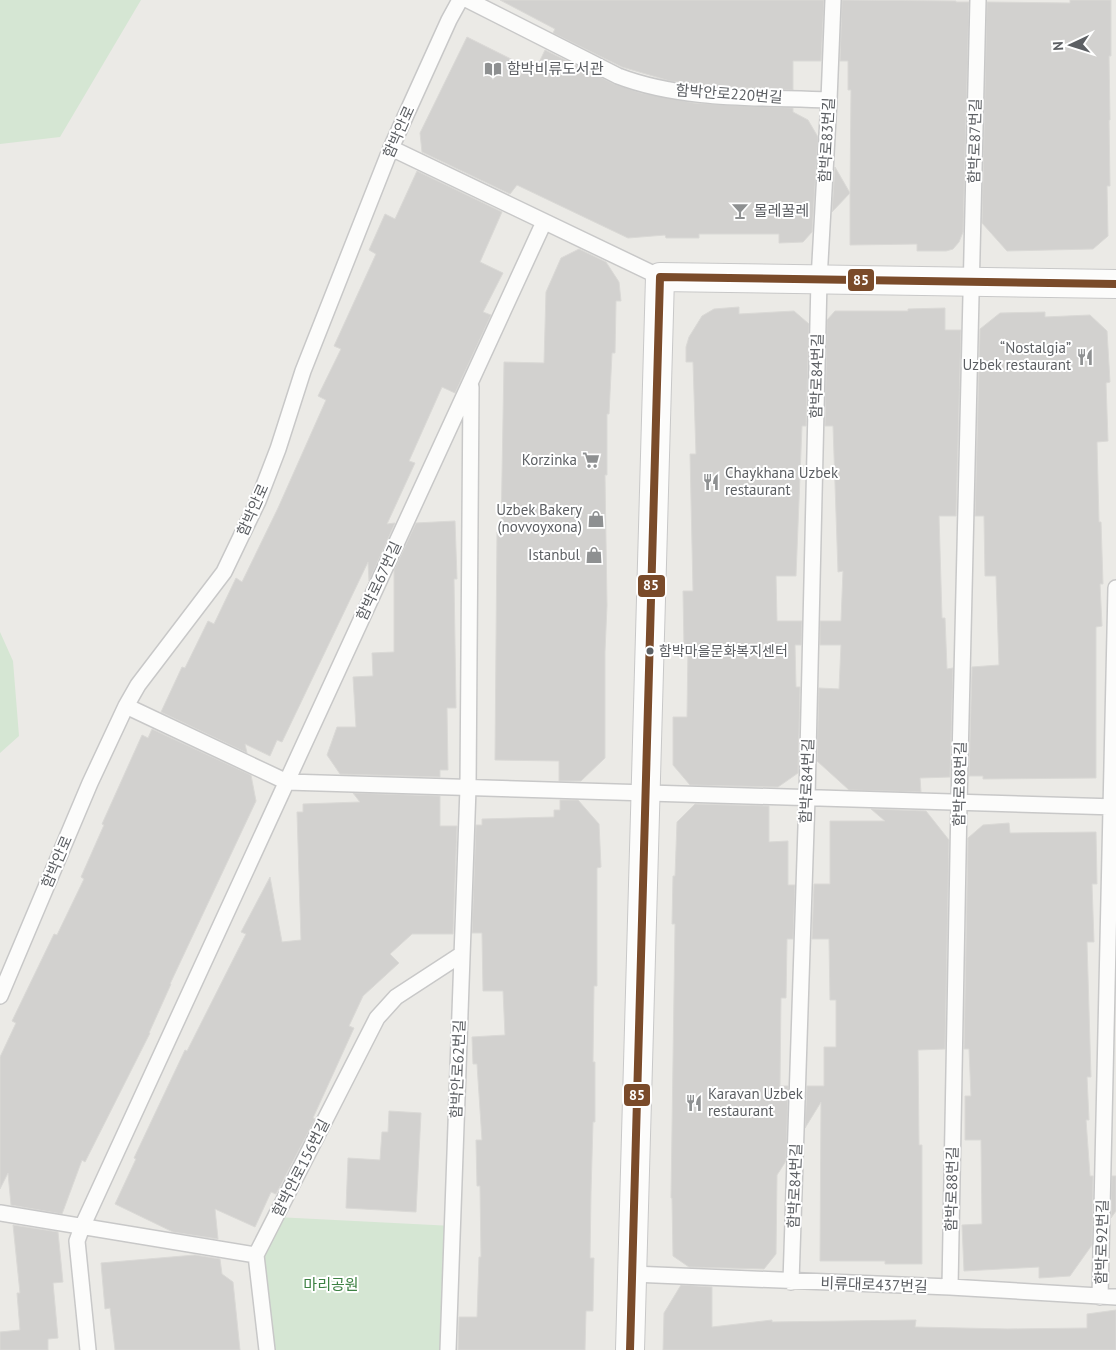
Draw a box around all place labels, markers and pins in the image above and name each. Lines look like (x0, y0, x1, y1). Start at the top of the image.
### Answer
library icon: 함박비류도서관 (483, 59, 503, 79)
place label: 함박비류도서관 (507, 59, 604, 78)
bar icon: 몰레꿀레 (730, 201, 750, 221)
place label: 몰레꿀레 (754, 201, 809, 220)
place label: “Nostalgia” Uzbek restaurant (963, 338, 1071, 374)
restaurant icon: “Nostalgia” Uzbek restaurant (1075, 347, 1095, 367)
place label: Korzinka (522, 450, 577, 469)
supermarket icon: Korzinka (581, 450, 601, 470)
place label: Chaykhana Uzbek restaurant (725, 463, 839, 499)
restaurant icon: Chaykhana Uzbek restaurant (701, 472, 721, 492)
place label: Uzbek Bakery (novvoyxona) (496, 500, 582, 536)
shop icon: Uzbek Bakery (novvoyxona) (586, 509, 606, 529)
place label: Istanbul (528, 545, 581, 564)
shop icon: Istanbul (584, 545, 604, 565)
place label: 함박마을문화복지센터 (659, 642, 788, 660)
marker: 함박마을문화복지센터 (645, 646, 655, 656)
place label: Karavan Uzbek restaurant (708, 1084, 804, 1120)
restaurant icon: Karavan Uzbek restaurant (684, 1093, 704, 1113)

